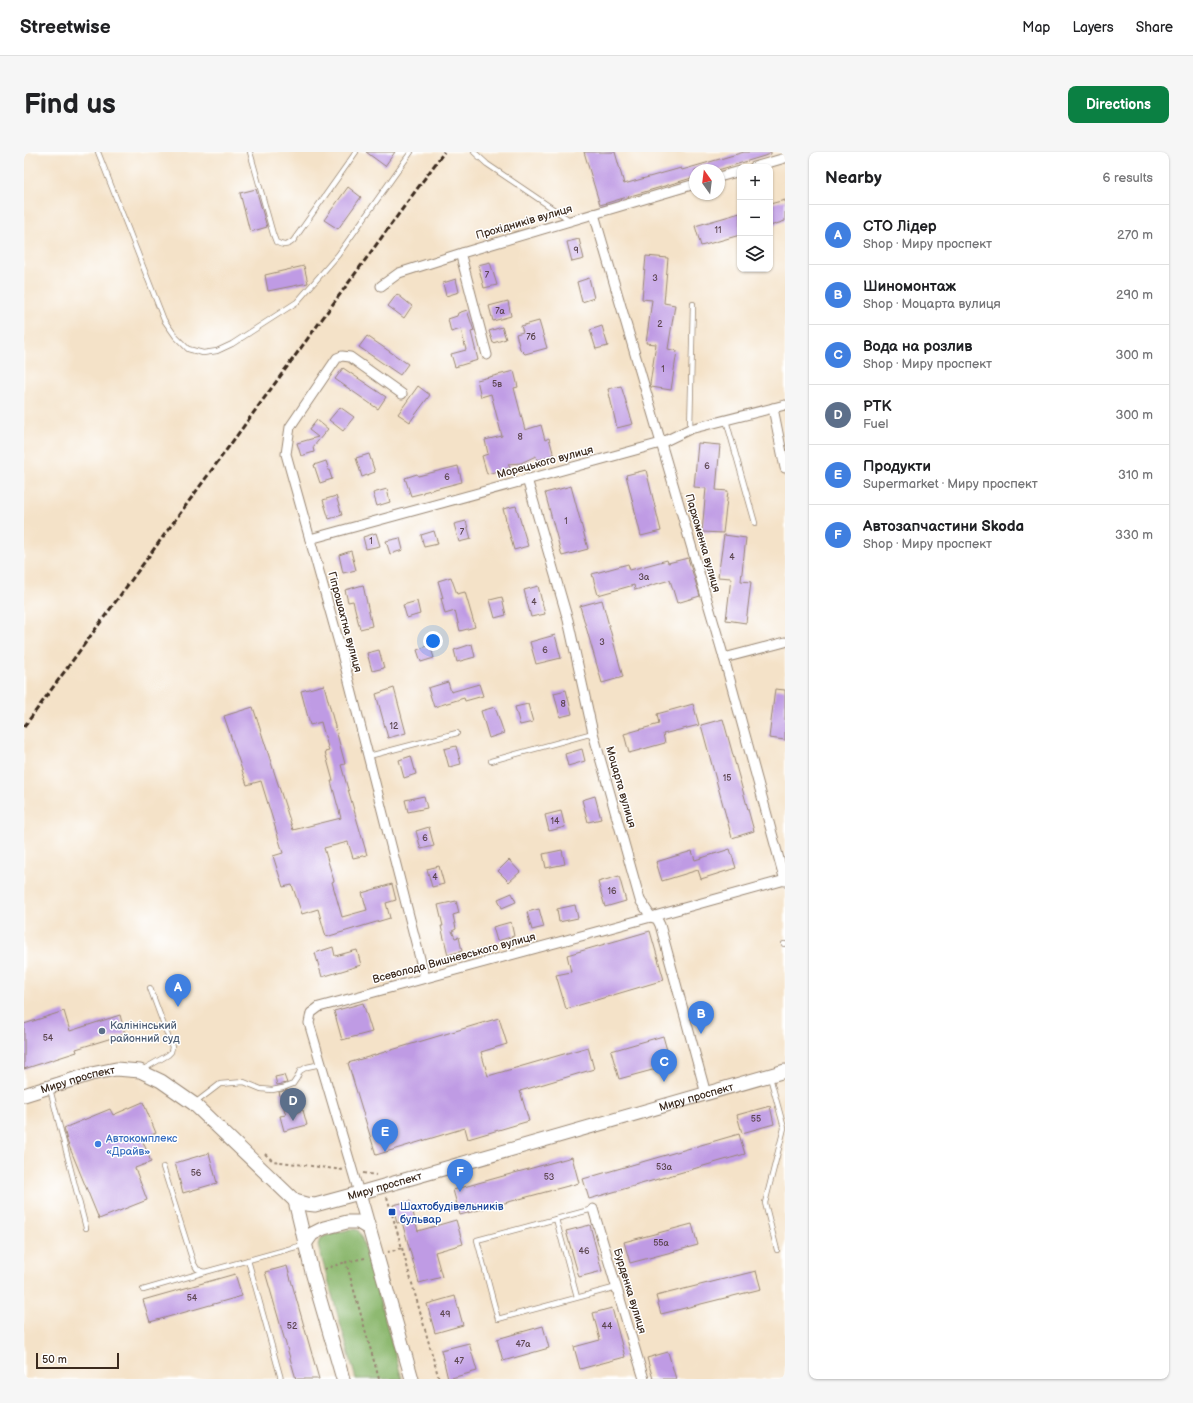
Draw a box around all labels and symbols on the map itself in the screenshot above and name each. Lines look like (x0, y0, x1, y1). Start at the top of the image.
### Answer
north arrow (689, 164, 725, 200)
street label: Прохідників вулиця (474, 202, 574, 242)
house number: 11 (715, 225, 721, 236)
house number: 9 (573, 245, 579, 256)
house number: 7 (485, 270, 490, 281)
house number: 3 (652, 273, 658, 284)
house number: 7а (495, 306, 506, 317)
house number: 2 (657, 319, 663, 330)
house number: 7б (526, 332, 536, 343)
house number: 1 (661, 364, 665, 375)
house number: 5в (492, 379, 502, 390)
house number: 8 (517, 432, 523, 443)
street label: Морецького вулиця (495, 443, 595, 481)
house number: 6 (704, 461, 710, 472)
house number: 6 (444, 472, 450, 483)
street label: Пархоменка вулиця (683, 492, 723, 594)
house number: 1 (564, 516, 568, 527)
house number: 7 (460, 527, 465, 538)
house number: 1 (369, 536, 373, 547)
house number: 4 (729, 552, 735, 563)
street label: Гіпрошахтна вулиця (325, 570, 365, 674)
house number: 3а (639, 572, 650, 583)
house number: 4 (531, 597, 537, 608)
your location (423, 631, 443, 651)
house number: 3 (599, 637, 605, 648)
house number: 6 (542, 645, 548, 656)
house number: 8 (560, 699, 566, 710)
house number: 12 (390, 721, 399, 732)
street label: Моцарта вулиця (603, 745, 639, 829)
house number: 15 (723, 773, 731, 784)
house number: 14 (551, 816, 560, 827)
house number: 6 (422, 833, 428, 844)
house number: 4 (432, 872, 438, 883)
house number: 16 (608, 886, 617, 897)
street label: Всеволода Вишневського вулиця (371, 930, 537, 986)
pin: A (165, 974, 191, 1007)
pin: B (688, 1001, 714, 1034)
place label: Калінінський районний суд (110, 1019, 180, 1045)
marker: Калінінський районний суд (97, 1026, 107, 1036)
house number: 54 (43, 1033, 54, 1044)
pin: C (651, 1049, 677, 1082)
street label: Миру проспект (39, 1063, 116, 1096)
street label: Миру проспект (657, 1080, 735, 1113)
pin: D (280, 1088, 306, 1121)
house number: 55 (751, 1114, 761, 1125)
pin: E (372, 1119, 398, 1152)
place label: Автокомплекс «Драйв» (105, 1132, 178, 1158)
marker: Автокомплекс «Драйв» (93, 1139, 103, 1149)
pin: F (447, 1159, 473, 1192)
house number: 53а (656, 1162, 673, 1173)
house number: 56 (191, 1168, 202, 1179)
street label: Миру проспект (346, 1169, 423, 1202)
house number: 53 (544, 1172, 555, 1183)
place label: Шахтобудівельників бульвар (400, 1200, 504, 1226)
marker: Шахтобудівельників бульвар (387, 1207, 397, 1217)
house number: 55а (653, 1238, 669, 1249)
house number: 46 (579, 1246, 590, 1257)
street label: Бурденка вулиця (611, 1247, 649, 1335)
house number: 54 (187, 1293, 198, 1304)
house number: 49 (440, 1309, 450, 1320)
house number: 52 (287, 1321, 298, 1332)
house number: 44 (602, 1321, 613, 1332)
house number: 47а (515, 1339, 531, 1350)
scale bar (36, 1351, 119, 1370)
house number: 47 (454, 1356, 465, 1367)

